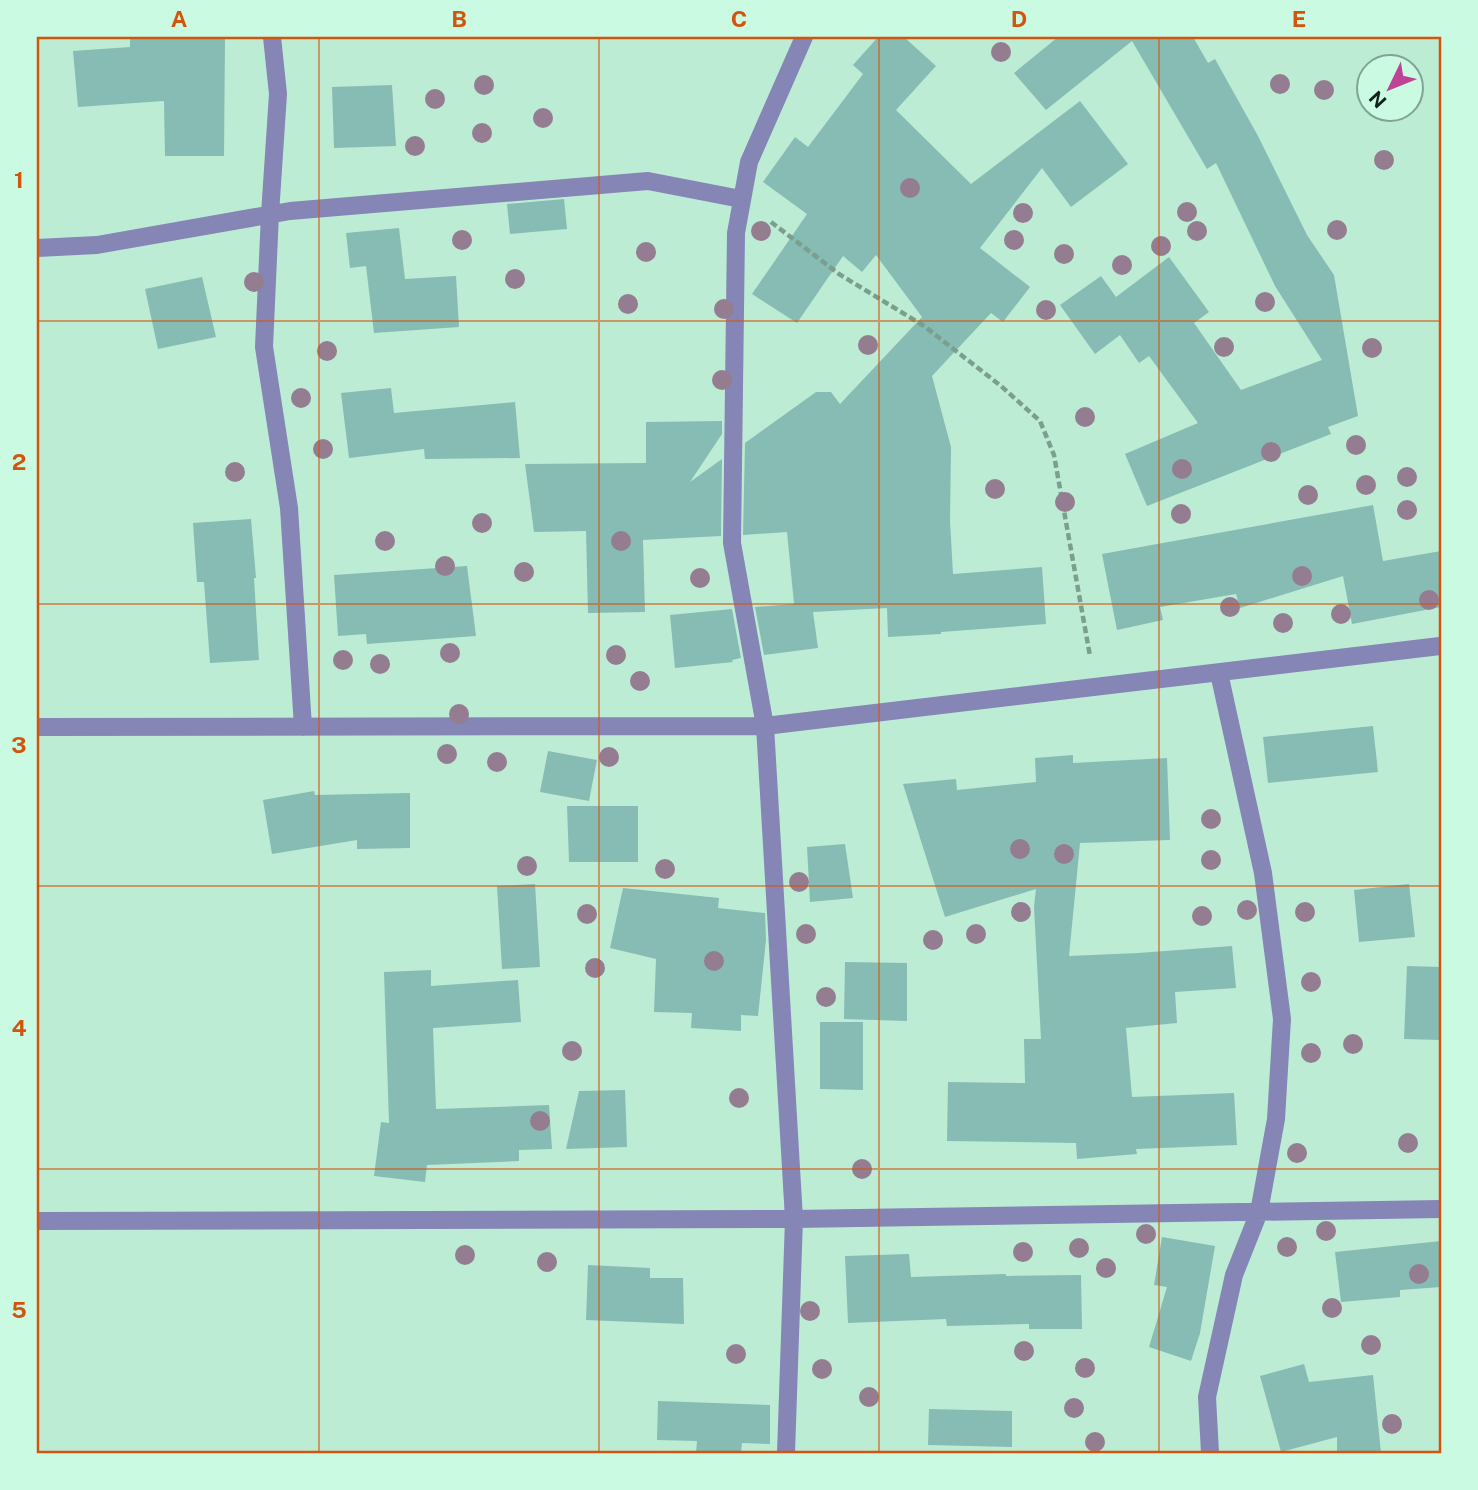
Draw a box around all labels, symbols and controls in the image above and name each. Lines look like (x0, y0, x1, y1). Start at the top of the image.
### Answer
text: A (171, 5, 188, 32)
text: B (451, 5, 467, 32)
text: C (731, 5, 747, 32)
text: D (1011, 5, 1027, 32)
text: E (1292, 5, 1306, 32)
north arrow (1356, 52, 1426, 122)
text: N (1364, 87, 1391, 113)
text: 1 (14, 166, 24, 193)
text: 2 (12, 448, 26, 475)
text: 3 (11, 731, 27, 758)
text: 4 (11, 1014, 27, 1041)
text: 5 (11, 1296, 27, 1323)

